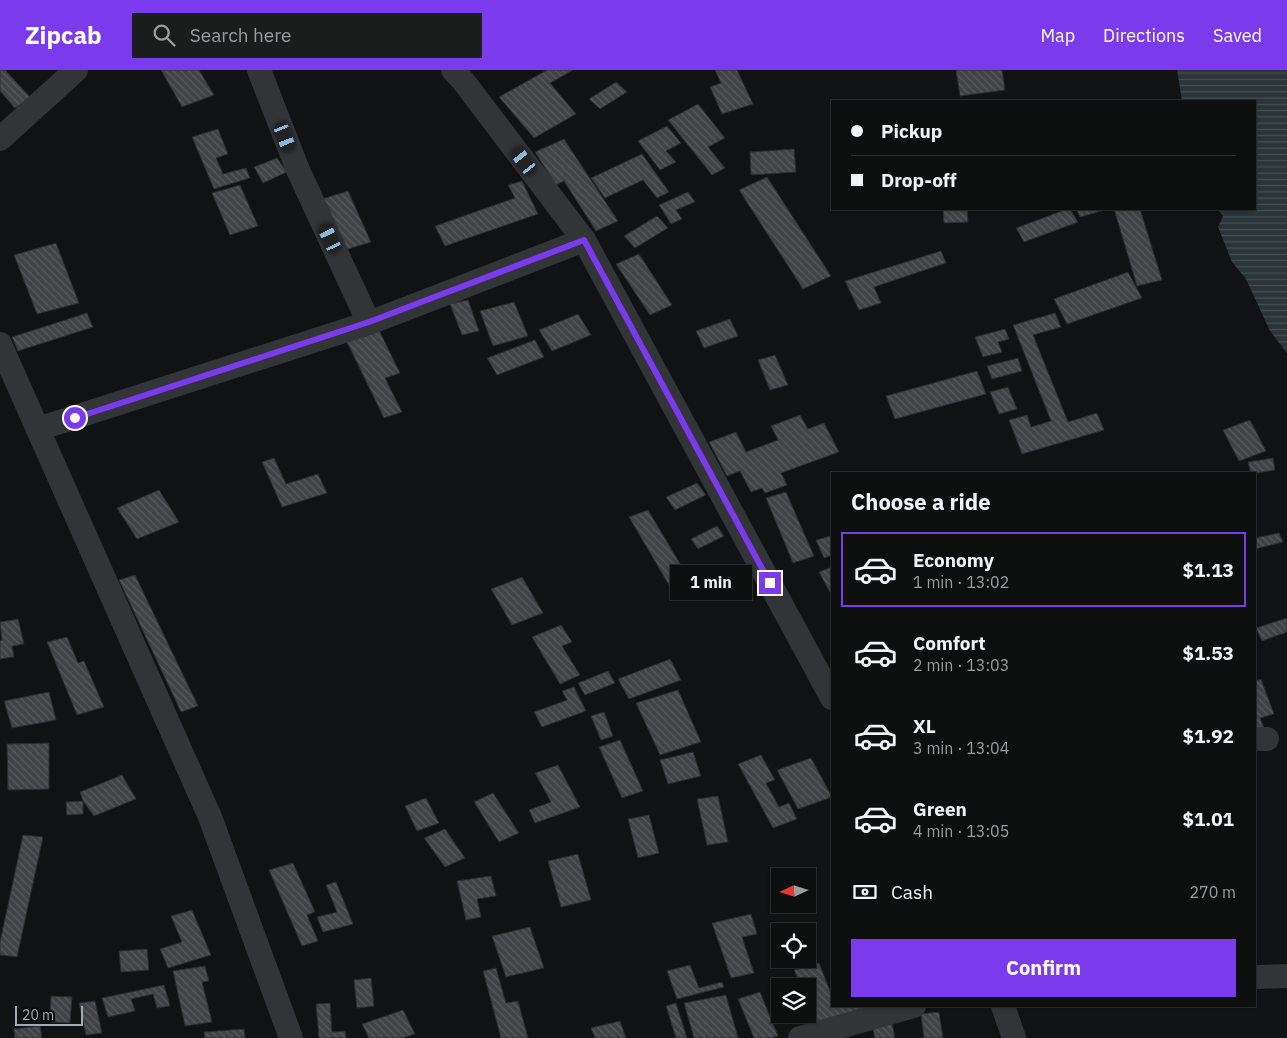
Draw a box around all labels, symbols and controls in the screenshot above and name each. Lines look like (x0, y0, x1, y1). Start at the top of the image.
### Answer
search box (132, 13, 482, 58)
text: Zipcab (25, 19, 102, 51)
icon: search (150, 21, 178, 49)
text: Search here (190, 23, 292, 47)
text: Map (1040, 24, 1075, 47)
text: Directions (1103, 24, 1185, 47)
text: Saved (1213, 24, 1262, 47)
text: Pickup (881, 119, 942, 143)
car (272, 120, 297, 154)
car (508, 145, 539, 177)
text: Drop-off (881, 168, 957, 192)
car (316, 221, 343, 255)
route start (64, 407, 86, 429)
text: Choose a ride (851, 487, 991, 516)
icon: car (853, 547, 898, 592)
text: Economy (913, 548, 994, 572)
text: $1.13 (1182, 558, 1234, 582)
callout: 1 min (670, 566, 752, 600)
text: 1 min (690, 572, 732, 592)
route end (759, 572, 781, 594)
text: 1 min · 13:02 (913, 572, 1009, 592)
icon: car (853, 630, 898, 675)
text: Comfort (913, 631, 986, 655)
text: $1.53 (1182, 641, 1234, 665)
text: 2 min · 13:03 (913, 655, 1009, 675)
icon: car (853, 713, 898, 758)
text: XL (913, 714, 936, 738)
text: $1.92 (1182, 724, 1234, 748)
text: 3 min · 13:04 (913, 738, 1009, 758)
icon: car (853, 796, 898, 841)
text: Green (913, 797, 967, 821)
text: $1.01 (1182, 807, 1234, 831)
text: 4 min · 13:05 (913, 821, 1009, 841)
north arrow (771, 868, 816, 912)
map controls (771, 868, 816, 1023)
icon: cash (851, 878, 879, 906)
text: Cash (891, 880, 933, 904)
text: 270 m (1189, 882, 1236, 902)
button: locate (771, 923, 816, 968)
button: Confirm (851, 939, 1236, 997)
button: layers (771, 978, 816, 1023)
scale bar (15, 1003, 82, 1026)
text: 20 m (22, 1006, 54, 1024)

